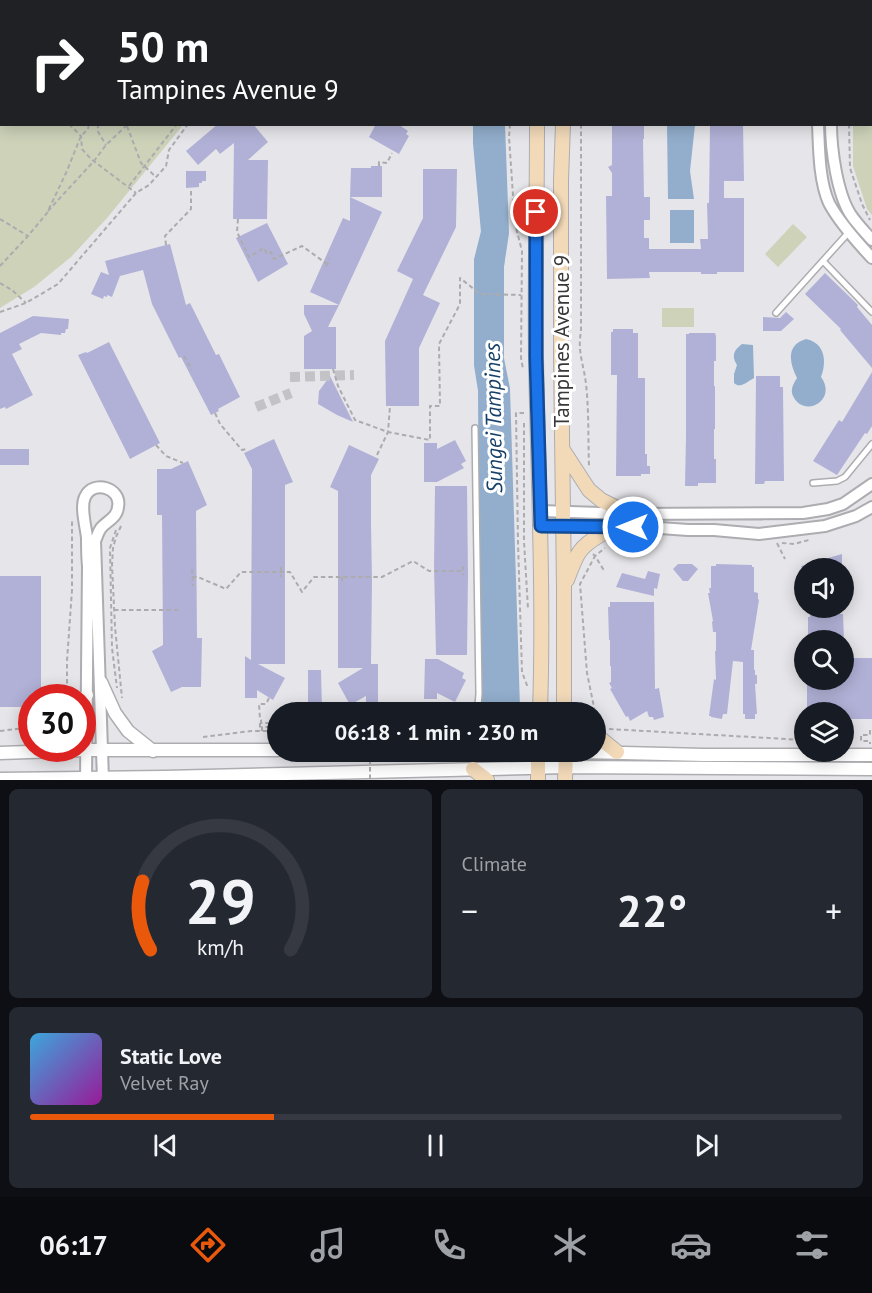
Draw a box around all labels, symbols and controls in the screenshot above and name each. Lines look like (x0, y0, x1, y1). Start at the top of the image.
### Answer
text: 50 m (117, 19, 209, 74)
icon: right (18, 24, 96, 102)
text: Tampines Avenue 9 (117, 72, 339, 106)
pin (510, 186, 561, 237)
icon: arrive (519, 195, 552, 228)
street label: Tampines Avenue 9 (548, 255, 575, 427)
water label: Sungei Tampines (478, 342, 508, 493)
position arrow (601, 495, 665, 559)
map controls (794, 558, 854, 762)
button: sound (794, 558, 854, 618)
button: search (794, 630, 854, 690)
speed limit sign: 30 (18, 684, 96, 762)
button: layers (794, 702, 854, 762)
text: 06:18 · 1 min · 230 m (335, 718, 538, 746)
text: Climate (462, 851, 527, 877)
text: 29 (185, 860, 256, 941)
text: 22° (616, 881, 687, 939)
text: − (462, 889, 478, 932)
text: + (825, 889, 842, 932)
text: km/h (197, 934, 244, 962)
text: Static Love (120, 1042, 222, 1070)
text: Velvet Ray (120, 1070, 209, 1096)
icon: previous (149, 1129, 182, 1162)
icon: pause (419, 1129, 452, 1162)
icon: next (690, 1129, 723, 1162)
icon: directions (187, 1224, 229, 1266)
icon: music (307, 1224, 349, 1266)
icon: phone (428, 1224, 470, 1266)
icon: climate (549, 1224, 591, 1266)
icon: car (670, 1224, 712, 1266)
icon: filters (791, 1224, 833, 1266)
text: 06:17 (39, 1228, 108, 1262)

